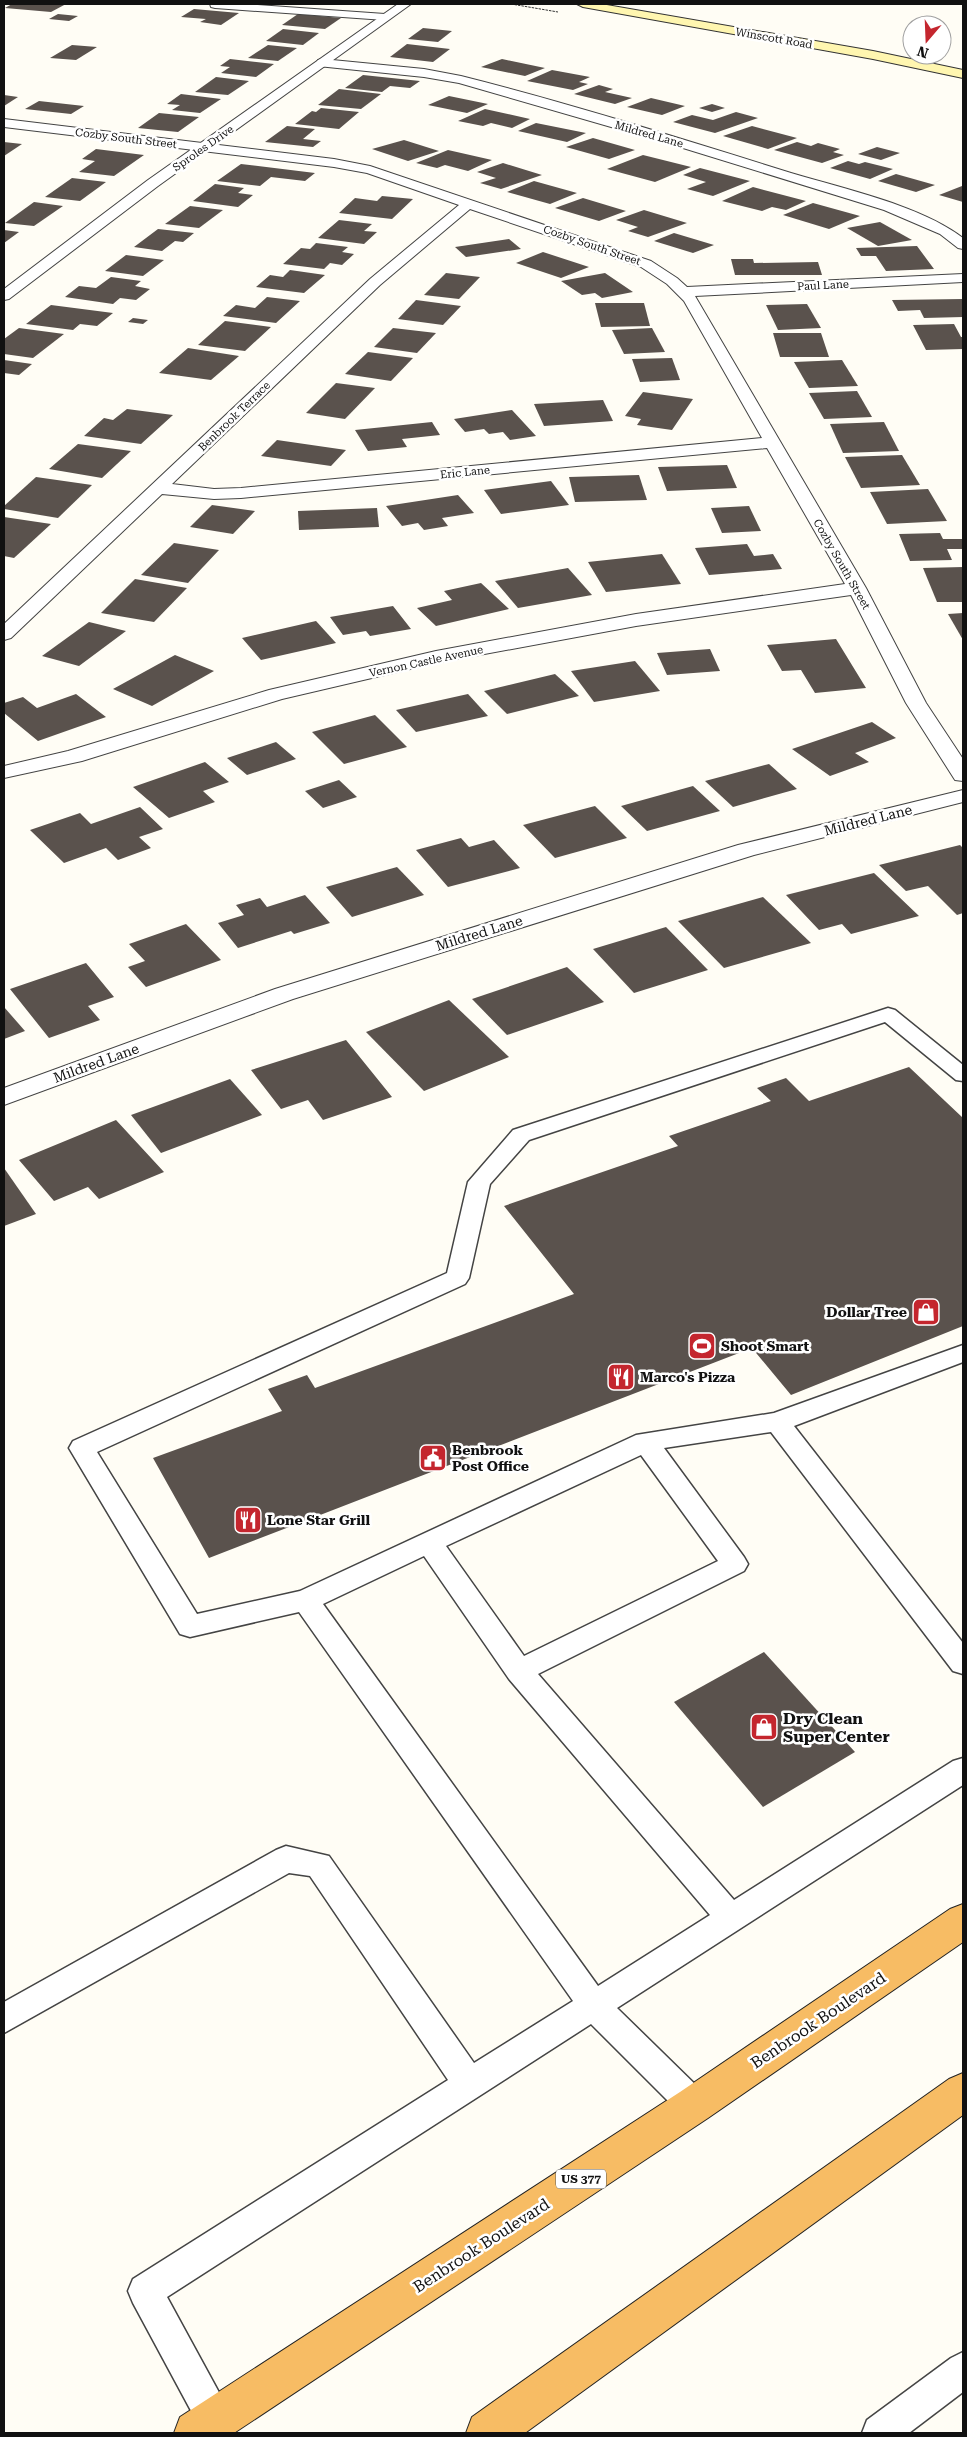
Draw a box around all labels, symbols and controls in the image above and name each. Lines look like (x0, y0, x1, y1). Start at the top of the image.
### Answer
north arrow (902, 15, 952, 65)
street label: Winscott Road (734, 25, 813, 52)
text: N (915, 43, 930, 62)
street label: Mildred Lane (613, 118, 685, 150)
street label: Sproles Drive (170, 123, 236, 174)
street label: Cozby South Street (74, 126, 177, 151)
street label: Cozby South Street (541, 223, 642, 268)
street label: Paul Lane (797, 278, 849, 293)
street label: Benbrook Terrace (196, 379, 273, 454)
street label: Eric Lane (439, 463, 491, 482)
street label: Cozby South Street (810, 517, 873, 612)
street label: Vernon Castle Avenue (368, 643, 484, 680)
street label: Mildred Lane (822, 801, 914, 839)
street label: Mildred Lane (434, 912, 525, 954)
street label: Mildred Lane (51, 1040, 141, 1086)
shop icon: Dollar Tree (911, 1297, 941, 1327)
place label: Dollar Tree (826, 1304, 907, 1320)
sports icon: Shoot Smart (687, 1331, 717, 1361)
place label: Shoot Smart (721, 1338, 810, 1354)
restaurant icon: Marco's Pizza (606, 1362, 636, 1392)
place label: Marco's Pizza (640, 1369, 736, 1385)
place label: Benbrook Post Office (452, 1442, 529, 1474)
public building icon: Benbrook Post Office (418, 1443, 448, 1473)
restaurant icon: Lone Star Grill (233, 1505, 263, 1535)
place label: Lone Star Grill (267, 1512, 370, 1528)
place label: Dry Clean Super Center (783, 1709, 890, 1746)
shop icon: Dry Clean Super Center (749, 1712, 779, 1742)
street label: Benbrook Boulevard (747, 1968, 889, 2073)
road number: US 377 (556, 2170, 606, 2188)
street label: Benbrook Boulevard (410, 2194, 553, 2297)

